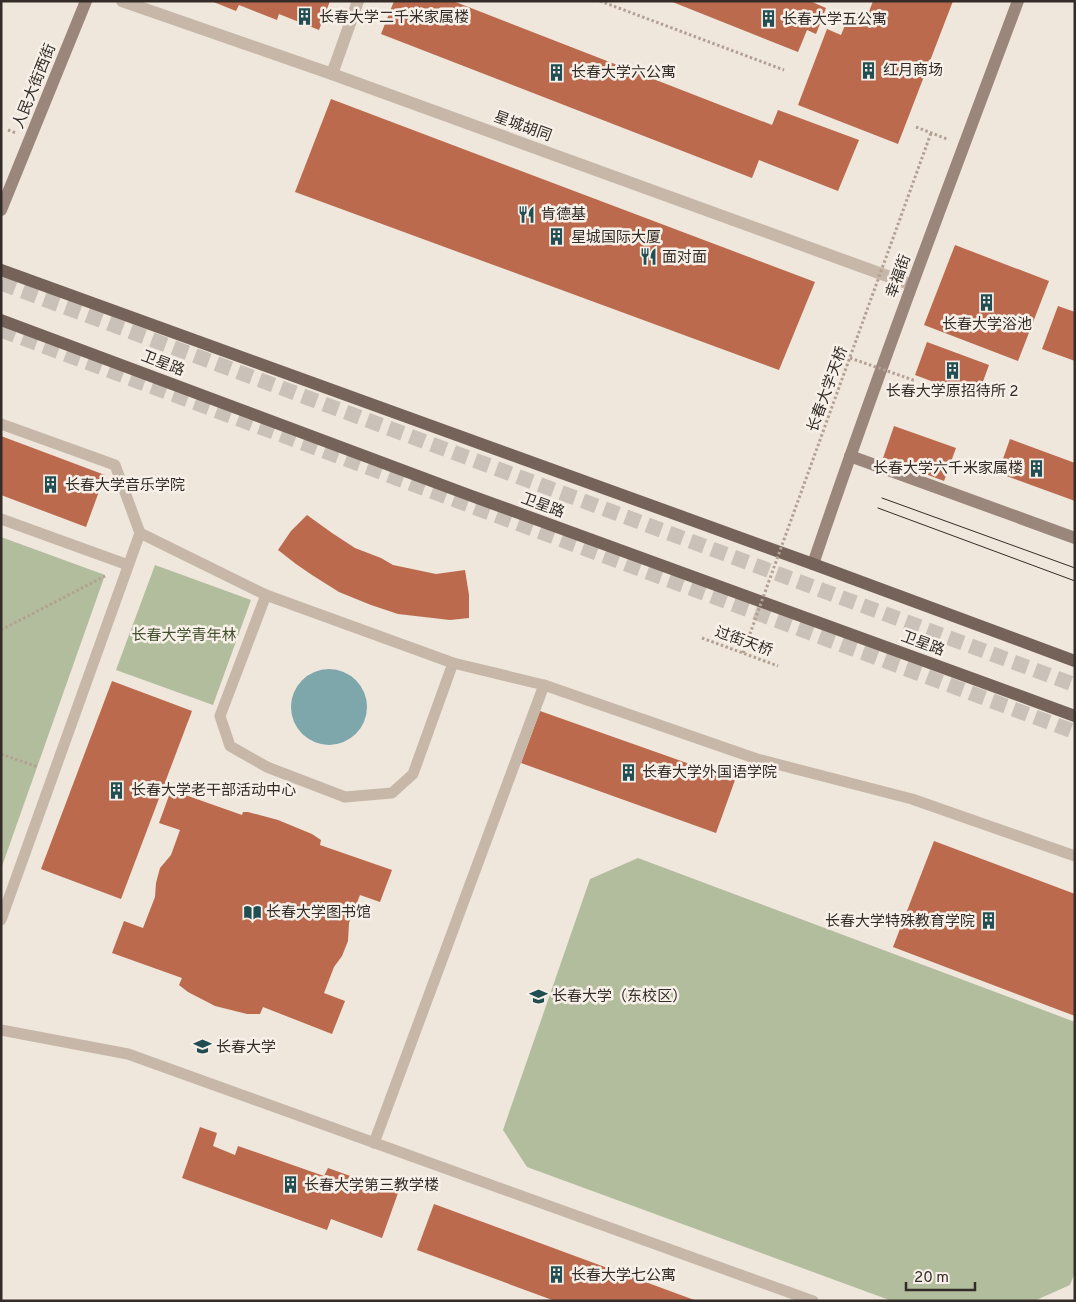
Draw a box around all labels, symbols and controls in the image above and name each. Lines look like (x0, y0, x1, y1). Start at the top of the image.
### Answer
building icon: 长春大学二千米家属楼 (295, 7, 315, 27)
place label: 长春大学二千米家属楼 (319, 9, 469, 28)
building icon: 长春大学五公寓 (758, 9, 778, 29)
place label: 长春大学五公寓 (782, 11, 887, 30)
street label: 人民大街西街 (10, 41, 61, 132)
building icon: 红月商场 (859, 60, 879, 80)
building icon: 长春大学六公寓 (547, 62, 567, 82)
place label: 红月商场 (883, 62, 943, 81)
place label: 长春大学六公寓 (571, 64, 676, 83)
street label: 星城胡同 (491, 108, 554, 147)
restaurant icon: 肯德基 (517, 204, 537, 224)
place label: 肯德基 (541, 205, 586, 225)
building icon: 星城国际大厦 (547, 227, 567, 247)
place label: 星城国际大厦 (571, 229, 661, 248)
restaurant icon: 面对面 (638, 247, 658, 267)
place label: 面对面 (662, 249, 707, 268)
street label: 幸福街 (883, 252, 916, 301)
building icon: 长春大学浴池 (977, 293, 997, 313)
place label: 长春大学浴池 (942, 316, 1032, 335)
street label: 长春大学天桥 (804, 344, 853, 435)
street label: 卫星路 (138, 347, 187, 381)
building icon: 长春大学原招待所 2 (942, 360, 962, 380)
place label: 长春大学原招待所 2 (886, 383, 1018, 402)
building icon: 长春大学六千米家属楼 (1027, 458, 1047, 478)
place label: 长春大学六千米家属楼 (873, 460, 1023, 479)
building icon: 长春大学音乐学院 (41, 475, 61, 495)
place label: 长春大学音乐学院 (65, 477, 185, 496)
street label: 卫星路 (518, 490, 567, 523)
street label: 过街天桥 (712, 623, 775, 662)
park label: 长春大学青年林 (131, 627, 237, 646)
street label: 卫星路 (898, 628, 947, 661)
building icon: 长春大学外国语学院 (618, 762, 638, 782)
place label: 长春大学外国语学院 (642, 764, 777, 783)
building icon: 长春大学老干部活动中心 (107, 780, 127, 800)
place label: 长春大学老干部活动中心 (131, 782, 296, 801)
library icon: 长春大学图书馆 (242, 902, 262, 922)
place label: 长春大学图书馆 (266, 904, 371, 923)
building icon: 长春大学特殊教育学院 (979, 911, 999, 931)
place label: 长春大学特殊教育学院 (825, 913, 975, 932)
school or university icon: 长春大学（东校区） (528, 986, 548, 1006)
place label: 长春大学（东校区） (552, 987, 687, 1007)
school or university icon: 长春大学 (192, 1037, 212, 1057)
place label: 长春大学 (216, 1039, 276, 1058)
building icon: 长春大学第三教学楼 (280, 1175, 300, 1195)
place label: 长春大学第三教学楼 (304, 1177, 439, 1196)
scale bar (906, 1260, 975, 1292)
building icon: 长春大学七公寓 (547, 1265, 567, 1285)
place label: 长春大学七公寓 (571, 1267, 676, 1286)
text: 20 m (914, 1269, 949, 1288)

